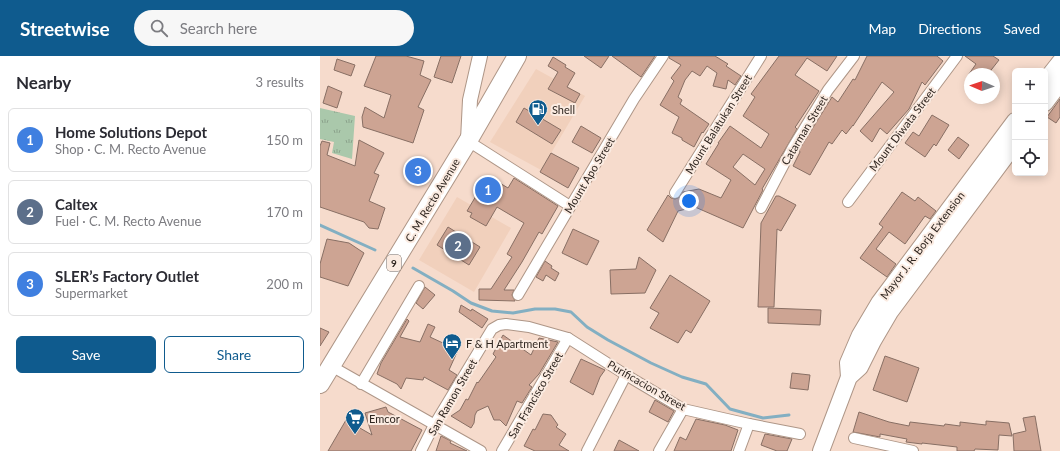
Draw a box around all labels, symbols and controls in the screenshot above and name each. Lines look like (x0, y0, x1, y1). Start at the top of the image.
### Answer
search box (134, 10, 414, 46)
text: Streetwise (20, 17, 110, 40)
icon: search (148, 17, 170, 39)
text: Search here (180, 19, 257, 37)
text: Map (869, 20, 896, 37)
text: Directions (918, 20, 981, 37)
text: Saved (1003, 20, 1040, 37)
north arrow (964, 68, 1000, 104)
map controls (1012, 68, 1048, 176)
button: + (1012, 68, 1048, 104)
text: Nearby (16, 72, 71, 93)
street label: Mount Balatukan Street (682, 72, 754, 176)
text: 3 results (256, 74, 304, 90)
street label: Mount Diwata Street (866, 85, 938, 173)
street label: Catarman Street (778, 93, 830, 167)
fuel station icon: Shell (527, 98, 549, 126)
place label: Shell (552, 103, 575, 116)
button: − (1012, 104, 1048, 140)
text: Home Solutions Depot (55, 123, 207, 141)
text: 1 (26, 132, 34, 148)
text: 150 m (266, 132, 303, 148)
street label: Mount Apo Street (561, 135, 617, 215)
button: locate (1012, 140, 1048, 176)
text: Shop · C. M. Recto Avenue (55, 141, 206, 157)
street label: C. M. Recto Avenue (402, 156, 462, 244)
pin: 3 (405, 156, 431, 186)
pin: 1 (475, 175, 501, 205)
street label: Mayor J. R. Borja Extension (877, 189, 967, 301)
your location (679, 191, 699, 211)
text: Caltex (55, 195, 98, 213)
text: 2 (26, 204, 34, 220)
text: 170 m (266, 204, 303, 220)
text: Fuel · C. M. Recto Avenue (55, 213, 201, 229)
pin: 2 (445, 231, 471, 261)
road number: 9 (387, 255, 401, 271)
text: SLER’s Factory Outlet (55, 267, 199, 285)
text: 3 (26, 276, 34, 292)
text: 200 m (266, 276, 303, 292)
text: Supermarket (55, 285, 128, 301)
hotel icon: F & H Apartment (441, 332, 463, 360)
button: Save (16, 336, 156, 373)
button: Share (164, 336, 304, 373)
place label: F & H Apartment (466, 337, 548, 350)
street label: San Francisco Street (505, 350, 565, 440)
street label: San Ramon Street (425, 357, 479, 437)
street label: Purificacion Street (605, 357, 689, 413)
supermarket icon: Emcor (344, 407, 366, 435)
place label: Emcor (369, 412, 400, 425)

